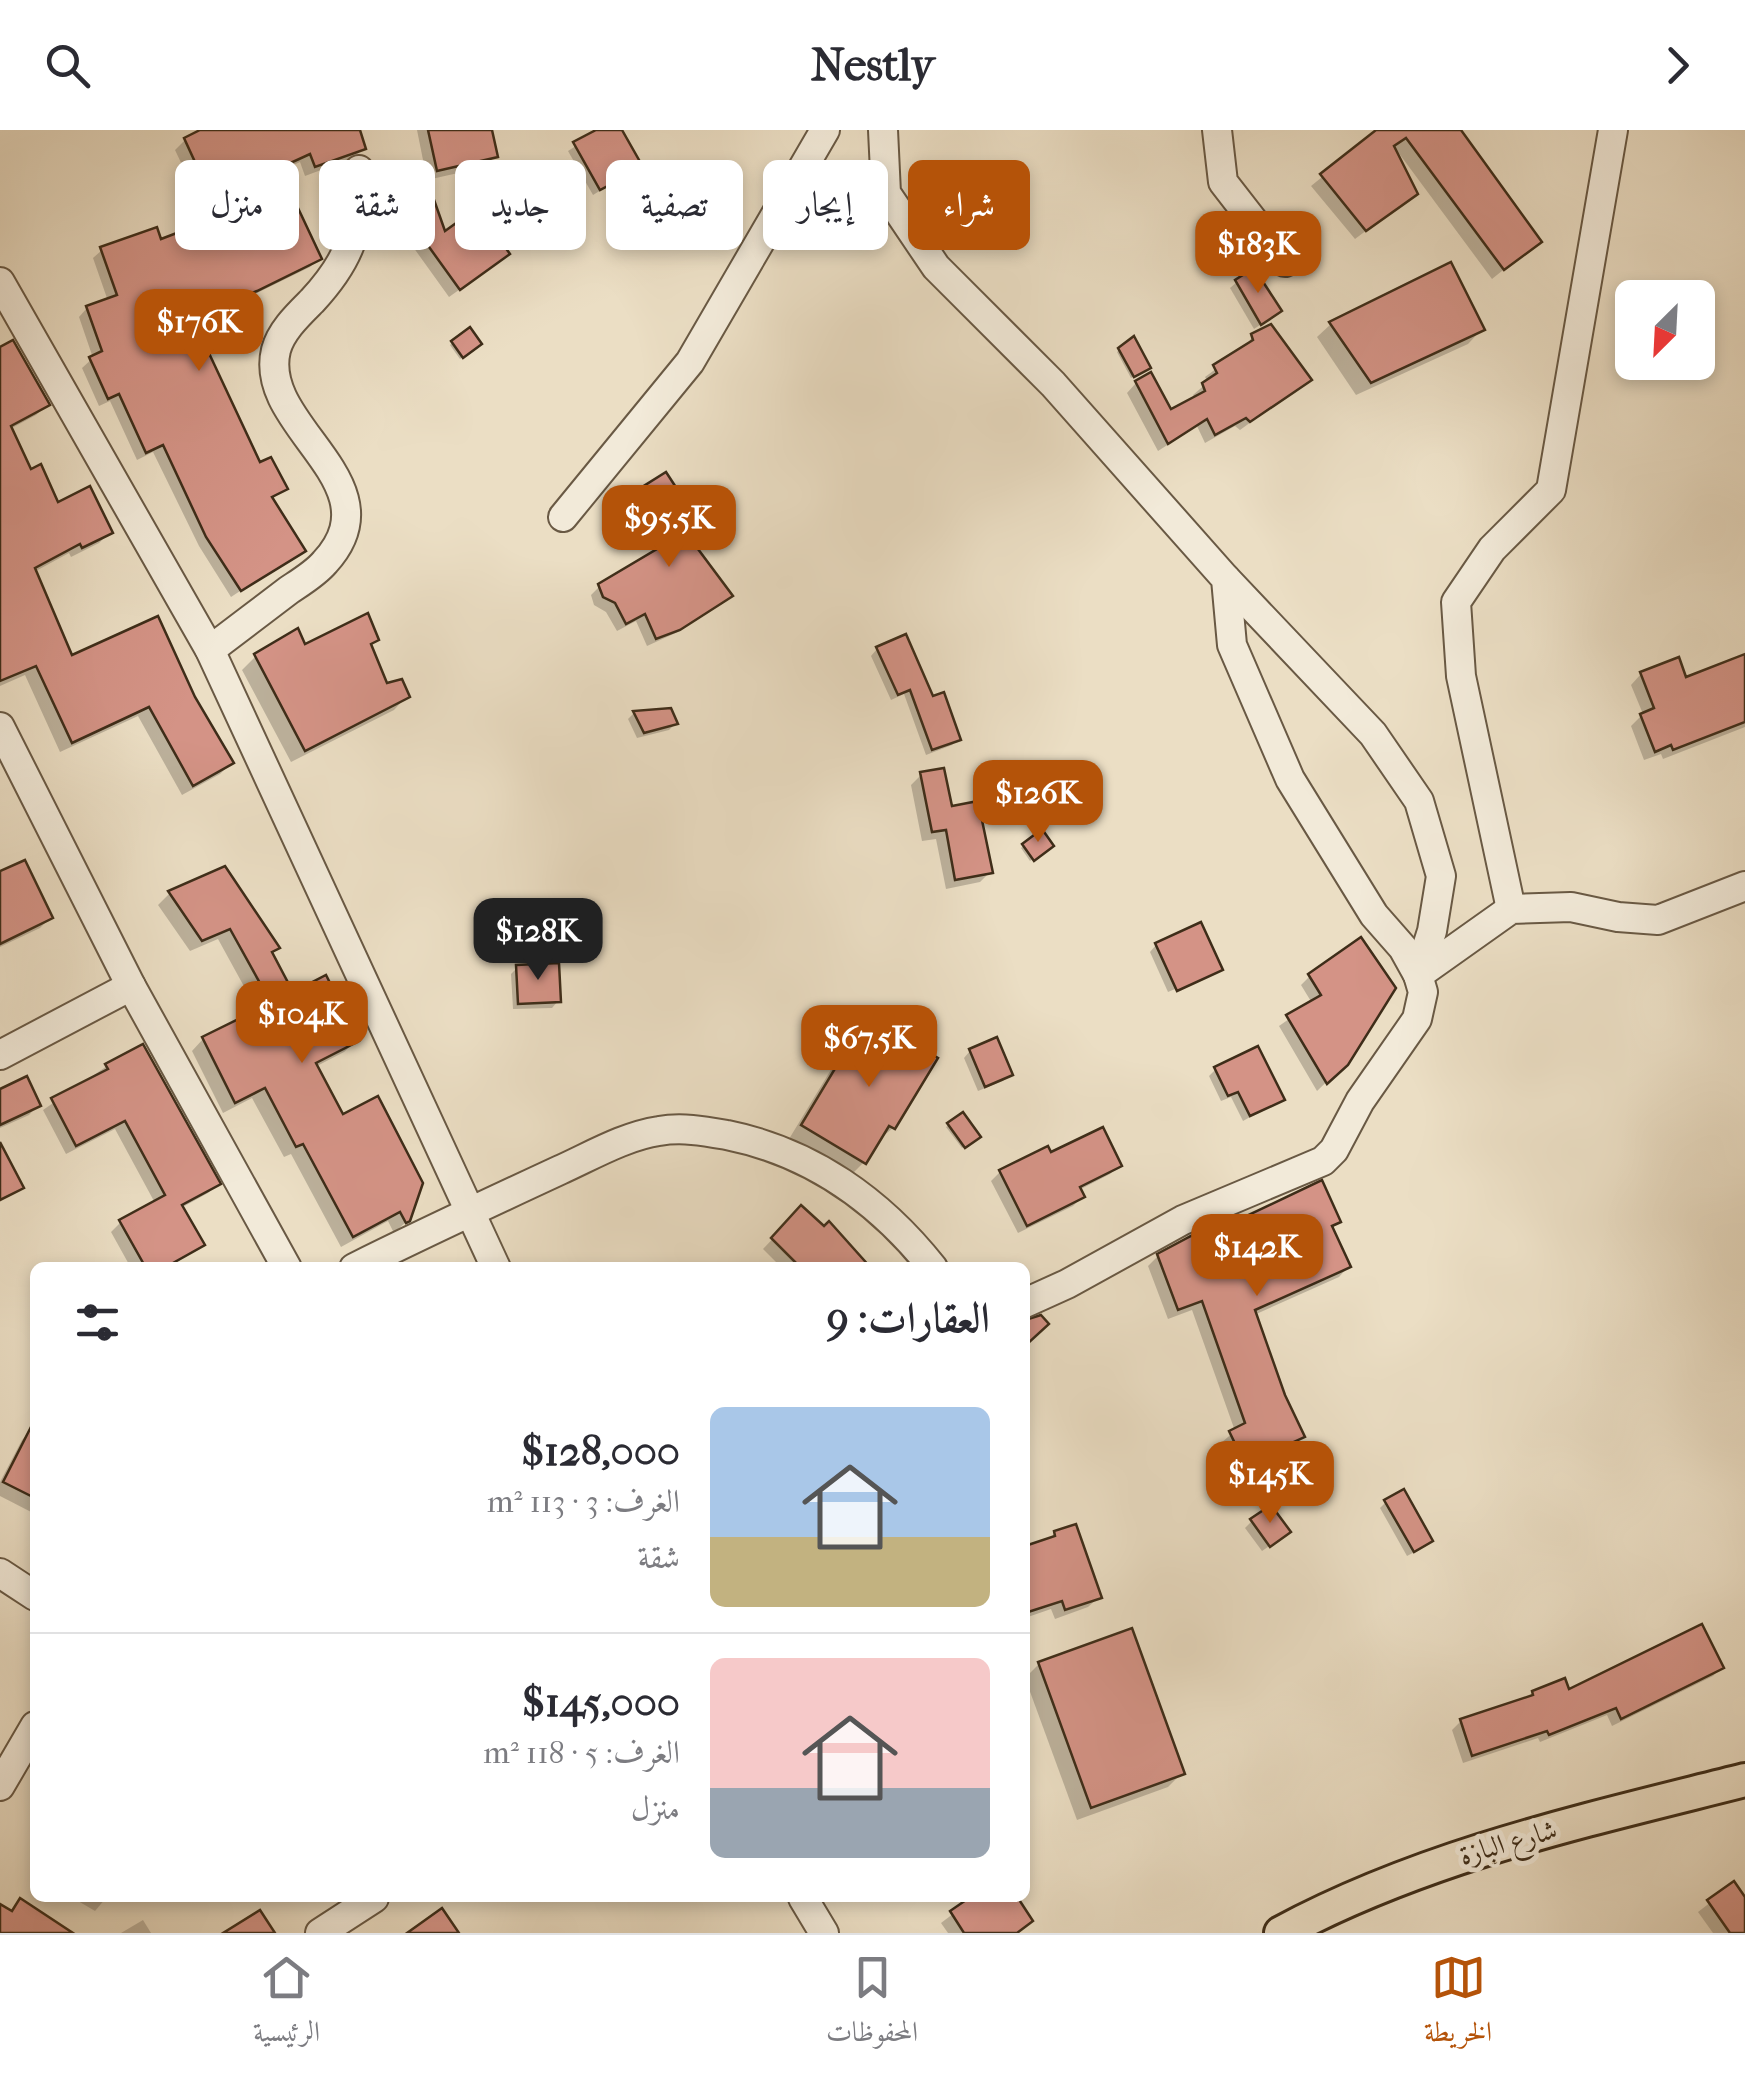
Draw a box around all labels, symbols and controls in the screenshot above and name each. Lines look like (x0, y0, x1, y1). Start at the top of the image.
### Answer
icon: search (40, 38, 95, 93)
icon: forward (1650, 38, 1705, 93)
text: Nestly (811, 39, 934, 92)
chip: منزل (175, 160, 299, 250)
chip: شقة (319, 160, 435, 250)
chip: جديد (455, 160, 586, 250)
chip: تصفية (606, 160, 743, 250)
chip: إيجار (763, 160, 888, 250)
chip: شراء (908, 160, 1030, 250)
pin: $183K (1188, 211, 1328, 296)
text: $183K (1217, 225, 1299, 262)
north arrow (1615, 280, 1715, 380)
map controls (1615, 280, 1715, 380)
pin: $176K (129, 289, 269, 374)
text: $176K (156, 303, 242, 340)
pin: $95.5K (588, 485, 750, 570)
text: $95.5K (624, 499, 714, 536)
pin: $126K (968, 760, 1108, 845)
text: $126K (995, 774, 1081, 811)
pin: $128K (468, 898, 608, 983)
text: $128K (496, 912, 580, 949)
pin: $104K (232, 981, 372, 1066)
text: $104K (258, 995, 346, 1032)
pin: $67.5K (788, 1005, 950, 1090)
text: $67.5K (823, 1019, 915, 1056)
pin: $142K (1187, 1214, 1327, 1299)
text: $142K (1213, 1228, 1301, 1265)
text: العقارات: 9 (827, 1294, 990, 1343)
icon: filters (70, 1295, 125, 1350)
text: $128,000 (521, 1427, 680, 1476)
pin: $145K (1200, 1441, 1340, 1526)
icon: home (790, 1447, 910, 1567)
text: $145K (1228, 1455, 1312, 1492)
text: الغرف: 3 · 113 m² (487, 1483, 680, 1520)
text: شقة (638, 1539, 680, 1576)
text: $145,000 (522, 1678, 680, 1727)
icon: home (790, 1698, 910, 1818)
text: الغرف: 5 · 118 m² (483, 1734, 680, 1771)
text: منزل (631, 1790, 680, 1827)
street label: شارع البازة (1455, 1812, 1563, 1878)
tab: الرئيسية (253, 1950, 320, 2059)
tab: المحفوظات (826, 1950, 918, 2059)
tab: الخريطة (1424, 1950, 1492, 2059)

